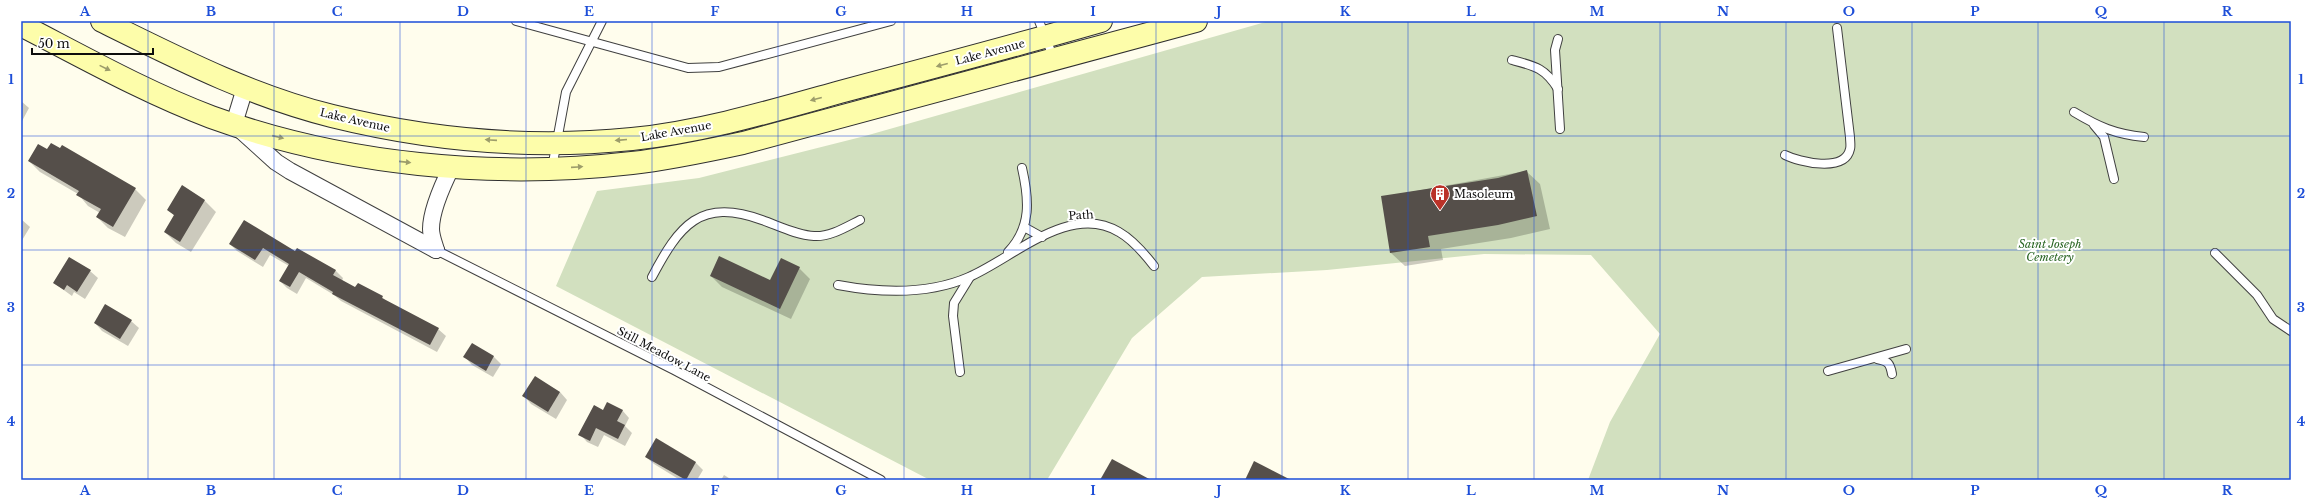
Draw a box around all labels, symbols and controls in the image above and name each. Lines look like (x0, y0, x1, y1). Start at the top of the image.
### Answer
text: A (79, 3, 91, 20)
text: B (206, 3, 216, 20)
text: C (332, 3, 343, 20)
text: D (457, 3, 469, 20)
text: E (584, 3, 594, 20)
text: F (711, 3, 720, 20)
text: G (835, 3, 847, 20)
text: H (961, 3, 973, 20)
text: I (1090, 3, 1096, 20)
text: J (1213, 3, 1222, 20)
text: K (1340, 3, 1351, 20)
text: L (1466, 3, 1476, 20)
text: M (1590, 3, 1605, 20)
text: N (1717, 3, 1729, 20)
text: O (1843, 3, 1855, 20)
text: P (1970, 3, 1980, 20)
text: Q (2095, 3, 2108, 20)
text: R (2222, 3, 2234, 20)
scale bar (32, 30, 153, 56)
text: 50 m (38, 36, 70, 51)
street label: Lake Avenue (954, 36, 1026, 68)
one-way arrow (935, 62, 947, 68)
one-way arrow (100, 65, 111, 72)
text: 1 (8, 71, 14, 88)
text: 1 (2298, 71, 2304, 88)
one-way arrow (810, 96, 822, 102)
street label: Lake Avenue (319, 105, 391, 135)
street label: Lake Avenue (640, 118, 712, 144)
one-way arrow (272, 134, 284, 140)
one-way arrow (615, 136, 627, 143)
one-way arrow (485, 137, 497, 144)
one-way arrow (399, 159, 411, 165)
one-way arrow (571, 164, 583, 171)
building icon: Masoleum (1429, 183, 1451, 211)
text: 2 (7, 185, 15, 202)
text: 2 (2297, 185, 2305, 202)
place label: Masoleum (1454, 187, 1514, 201)
street label: Path (1068, 207, 1095, 223)
park label: Saint Joseph Cemetery (2019, 237, 2081, 264)
text: 3 (7, 299, 15, 316)
text: 3 (2297, 299, 2305, 316)
street label: Still Meadow Lane (615, 323, 713, 385)
text: 4 (7, 413, 16, 430)
text: 4 (2297, 413, 2306, 430)
text: A (79, 482, 91, 499)
text: B (206, 482, 216, 499)
text: C (332, 482, 343, 499)
text: D (457, 482, 469, 499)
text: E (584, 482, 594, 499)
text: F (711, 482, 720, 499)
text: G (835, 482, 847, 499)
text: H (961, 482, 973, 499)
text: I (1090, 482, 1096, 499)
text: J (1213, 482, 1222, 499)
text: K (1340, 482, 1351, 499)
text: L (1466, 482, 1476, 499)
text: M (1590, 482, 1605, 499)
text: N (1717, 482, 1729, 499)
text: O (1843, 482, 1855, 499)
text: P (1970, 482, 1980, 499)
text: Q (2095, 482, 2108, 499)
text: R (2222, 482, 2234, 499)

